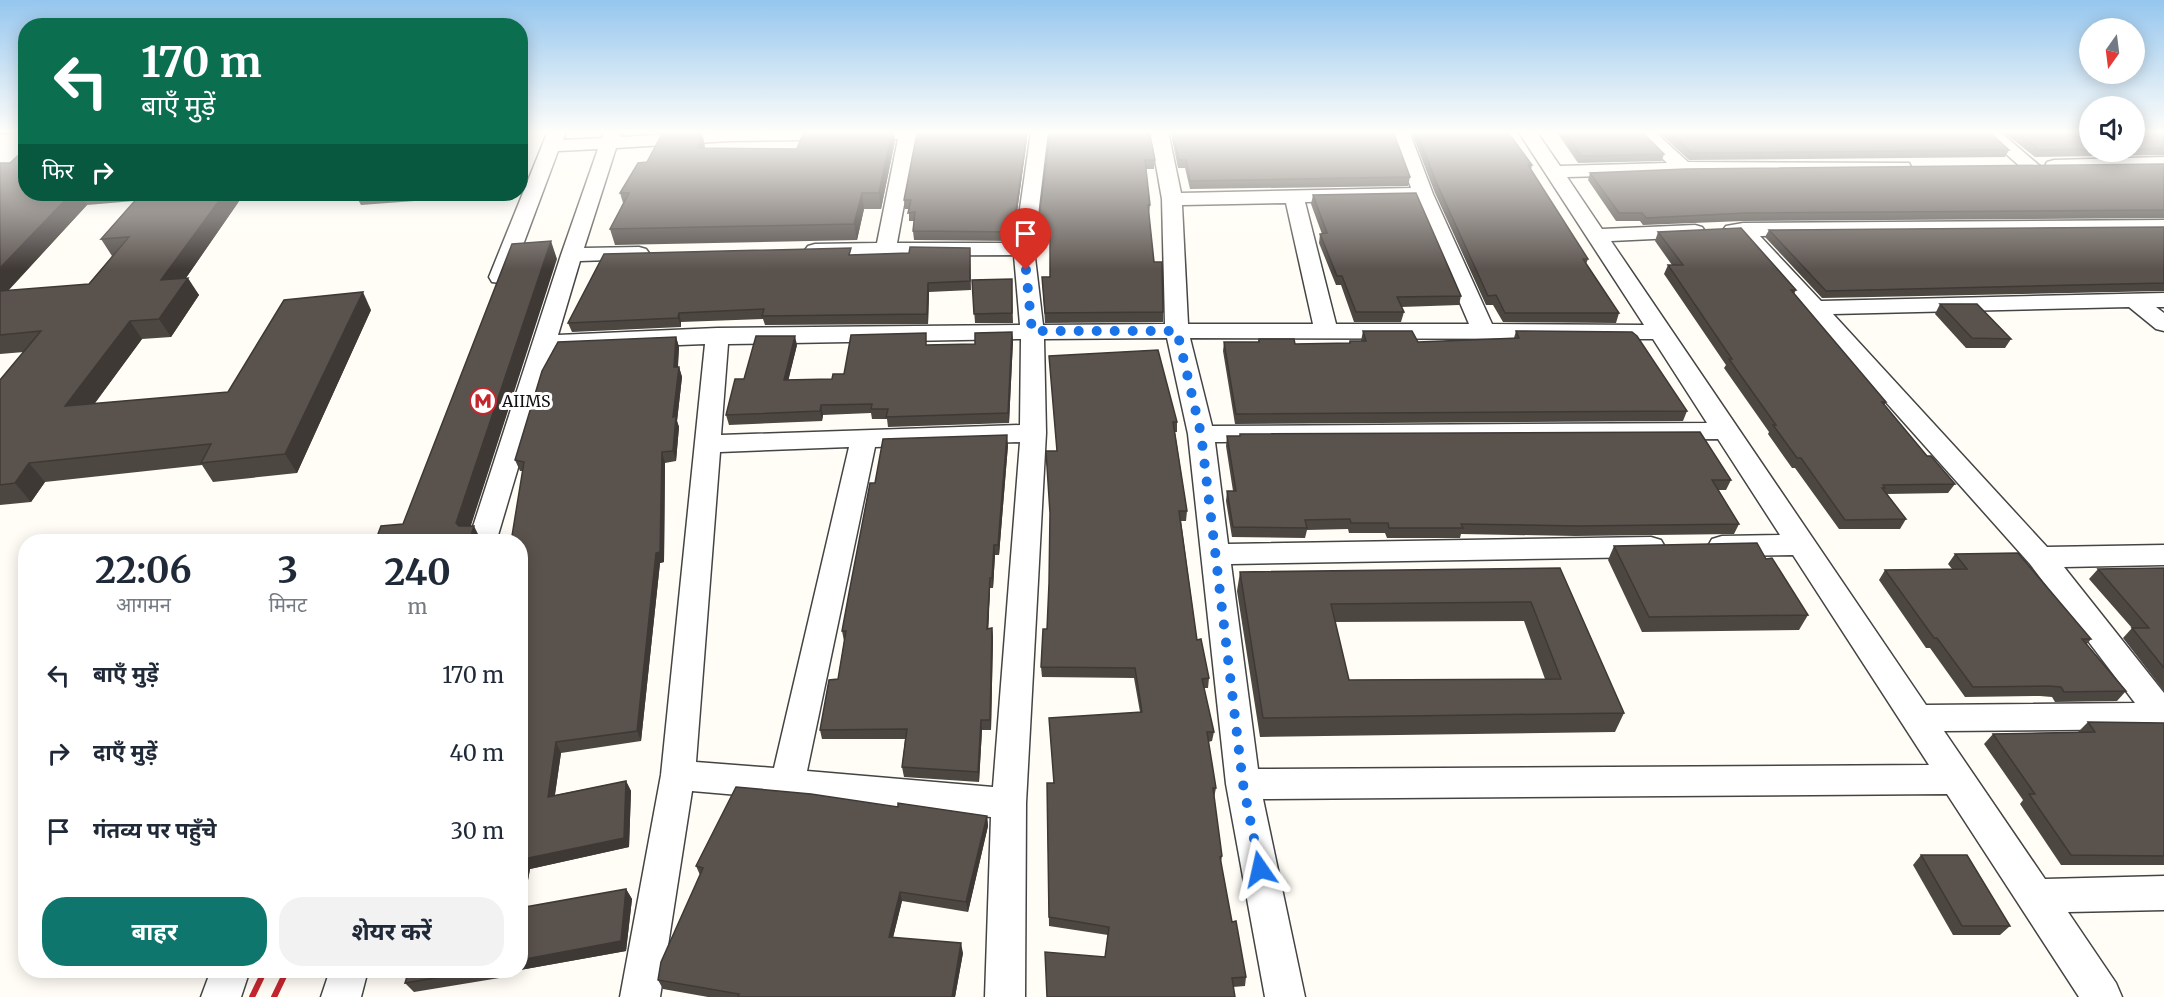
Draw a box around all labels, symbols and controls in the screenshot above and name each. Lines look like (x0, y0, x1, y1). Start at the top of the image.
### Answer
north arrow (2079, 18, 2145, 84)
map controls (2079, 18, 2145, 162)
text: 170 m (141, 36, 262, 88)
icon: left (42, 42, 120, 120)
text: बाएँ मुड़ें (141, 88, 215, 122)
button: sound (2079, 96, 2145, 162)
icon: right (86, 156, 119, 189)
text: फिर (42, 157, 74, 185)
pin (1000, 208, 1051, 270)
icon: arrive (1009, 217, 1042, 250)
metro station icon: AIIMS (468, 386, 498, 416)
place label: AIIMS (501, 391, 550, 411)
text: 22:06 (95, 548, 192, 593)
text: 3 (278, 548, 298, 593)
text: 240 (384, 550, 451, 595)
text: आगमन (116, 592, 171, 617)
text: मिनट (269, 592, 307, 617)
text: m (408, 594, 427, 619)
icon: left (42, 659, 75, 692)
text: बाएँ मुड़ें (93, 660, 159, 688)
text: 170 m (442, 661, 504, 689)
icon: right (42, 737, 75, 770)
text: दाएँ मुड़ें (93, 738, 157, 766)
text: 40 m (449, 739, 504, 767)
icon: arrive (42, 815, 75, 848)
text: गंतव्य पर पहुँचे (93, 816, 217, 844)
text: 30 m (450, 817, 504, 845)
position arrow (1228, 837, 1292, 901)
button: बाहर (42, 897, 267, 966)
button: शेयर करें (279, 897, 504, 966)

